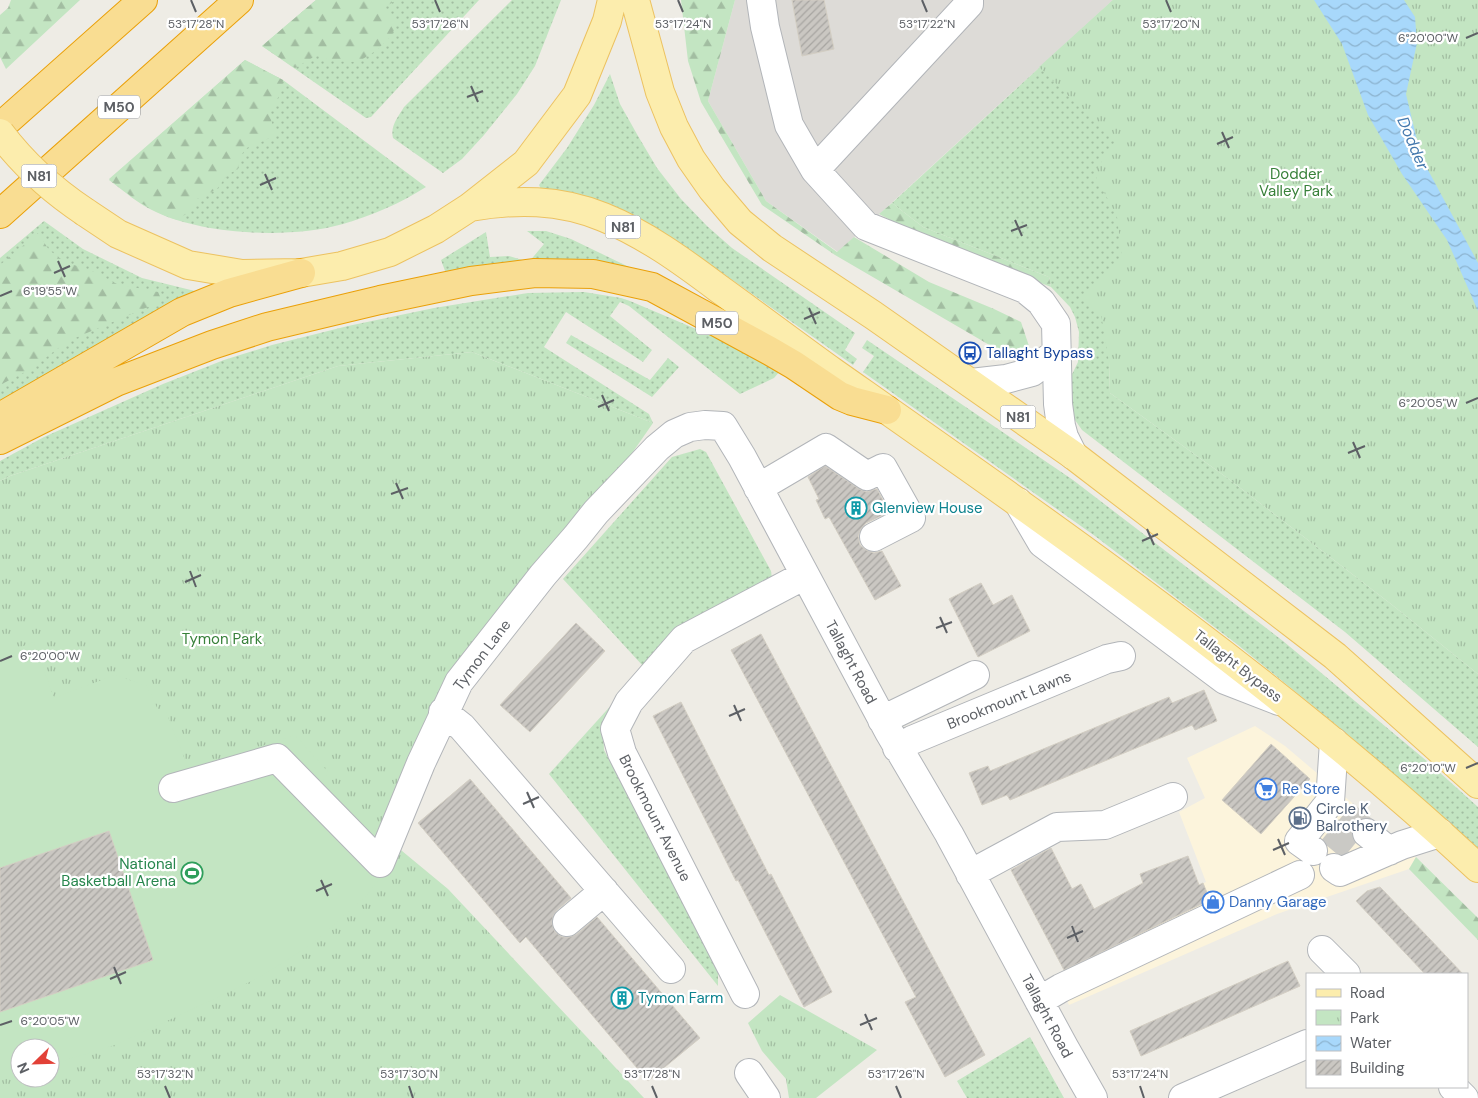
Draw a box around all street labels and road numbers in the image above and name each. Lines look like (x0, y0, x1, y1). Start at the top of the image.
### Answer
road number: M50 (98, 95, 140, 118)
road number: N81 (22, 165, 56, 188)
road number: N81 (606, 216, 640, 238)
road number: M50 (696, 312, 738, 334)
road number: N81 (1000, 406, 1036, 428)
street label: Tymon Lane (449, 615, 515, 695)
street label: Tallaght Road (821, 617, 881, 707)
street label: Tallaght Bypass (1190, 625, 1286, 707)
street label: Brookmount Lawns (944, 666, 1074, 734)
street label: Brookmount Avenue (614, 751, 696, 885)
street label: Tallaght Road (1017, 971, 1077, 1061)

